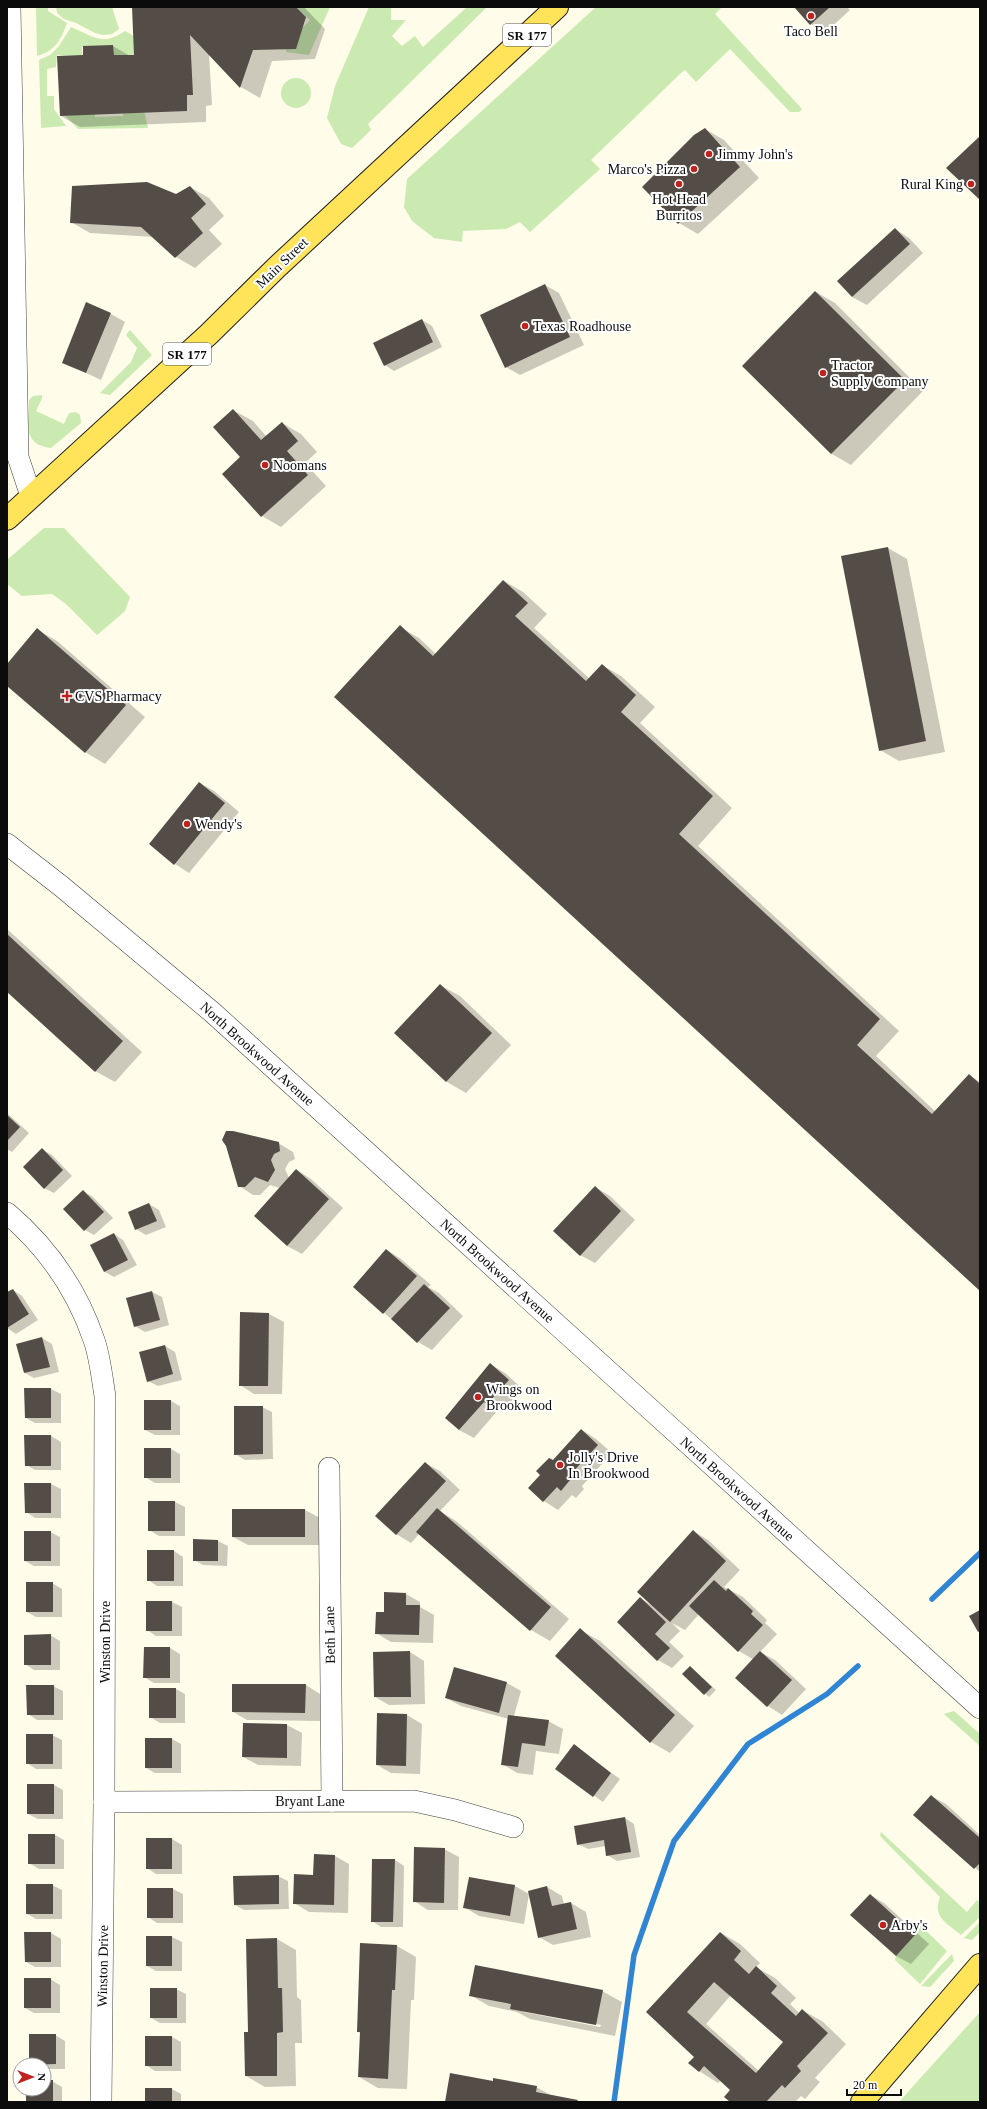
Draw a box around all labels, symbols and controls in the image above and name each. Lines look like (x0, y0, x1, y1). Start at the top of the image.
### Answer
marker: Taco Bell (806, 11, 816, 21)
road number: SR 177 (503, 24, 551, 46)
place label: Taco Bell (784, 24, 838, 39)
place label: Jimmy John's (717, 147, 793, 162)
marker: Jimmy John's (704, 149, 714, 159)
place label: Marco's Pizza (608, 162, 687, 177)
marker: Marco's Pizza (689, 164, 699, 174)
place label: Rural King (900, 177, 963, 192)
marker: Hot Head Burritos (674, 179, 684, 189)
marker: Rural King (966, 179, 976, 189)
place label: Hot Head Burritos (652, 192, 706, 223)
street label: Main Street (253, 235, 311, 291)
place label: Texas Roadhouse (533, 319, 631, 334)
marker: Texas Roadhouse (520, 321, 530, 331)
road number: SR 177 (163, 343, 211, 365)
place label: Tractor Supply Company (831, 358, 929, 389)
marker: Tractor Supply Company (818, 368, 828, 378)
place label: Noomans (273, 458, 327, 473)
marker: Noomans (260, 460, 270, 470)
place label: CVS Pharmacy (75, 689, 162, 704)
marker: CVS Pharmacy (62, 691, 72, 701)
place label: Wendy's (195, 817, 242, 832)
marker: Wendy's (182, 819, 192, 829)
street label: North Brookwood Avenue (197, 999, 317, 1109)
street label: North Brookwood Avenue (437, 1216, 557, 1326)
place label: Wings on Brookwood (486, 1382, 552, 1413)
marker: Wings on Brookwood (473, 1392, 483, 1402)
street label: North Brookwood Avenue (677, 1434, 797, 1544)
place label: Jolly's Drive In Brookwood (568, 1450, 649, 1481)
marker: Jolly's Drive In Brookwood (555, 1460, 565, 1470)
street label: Winston Drive (98, 1601, 113, 1683)
street label: Beth Lane (322, 1606, 338, 1664)
street label: Bryant Lane (275, 1794, 345, 1809)
place label: Arby's (891, 1918, 928, 1933)
marker: Arby's (878, 1920, 888, 1930)
street label: Winston Drive (95, 1925, 111, 2007)
north arrow (12, 2057, 52, 2097)
scale bar (847, 2071, 901, 2097)
text: N (36, 2073, 48, 2081)
text: 20 m (853, 2078, 878, 2092)

